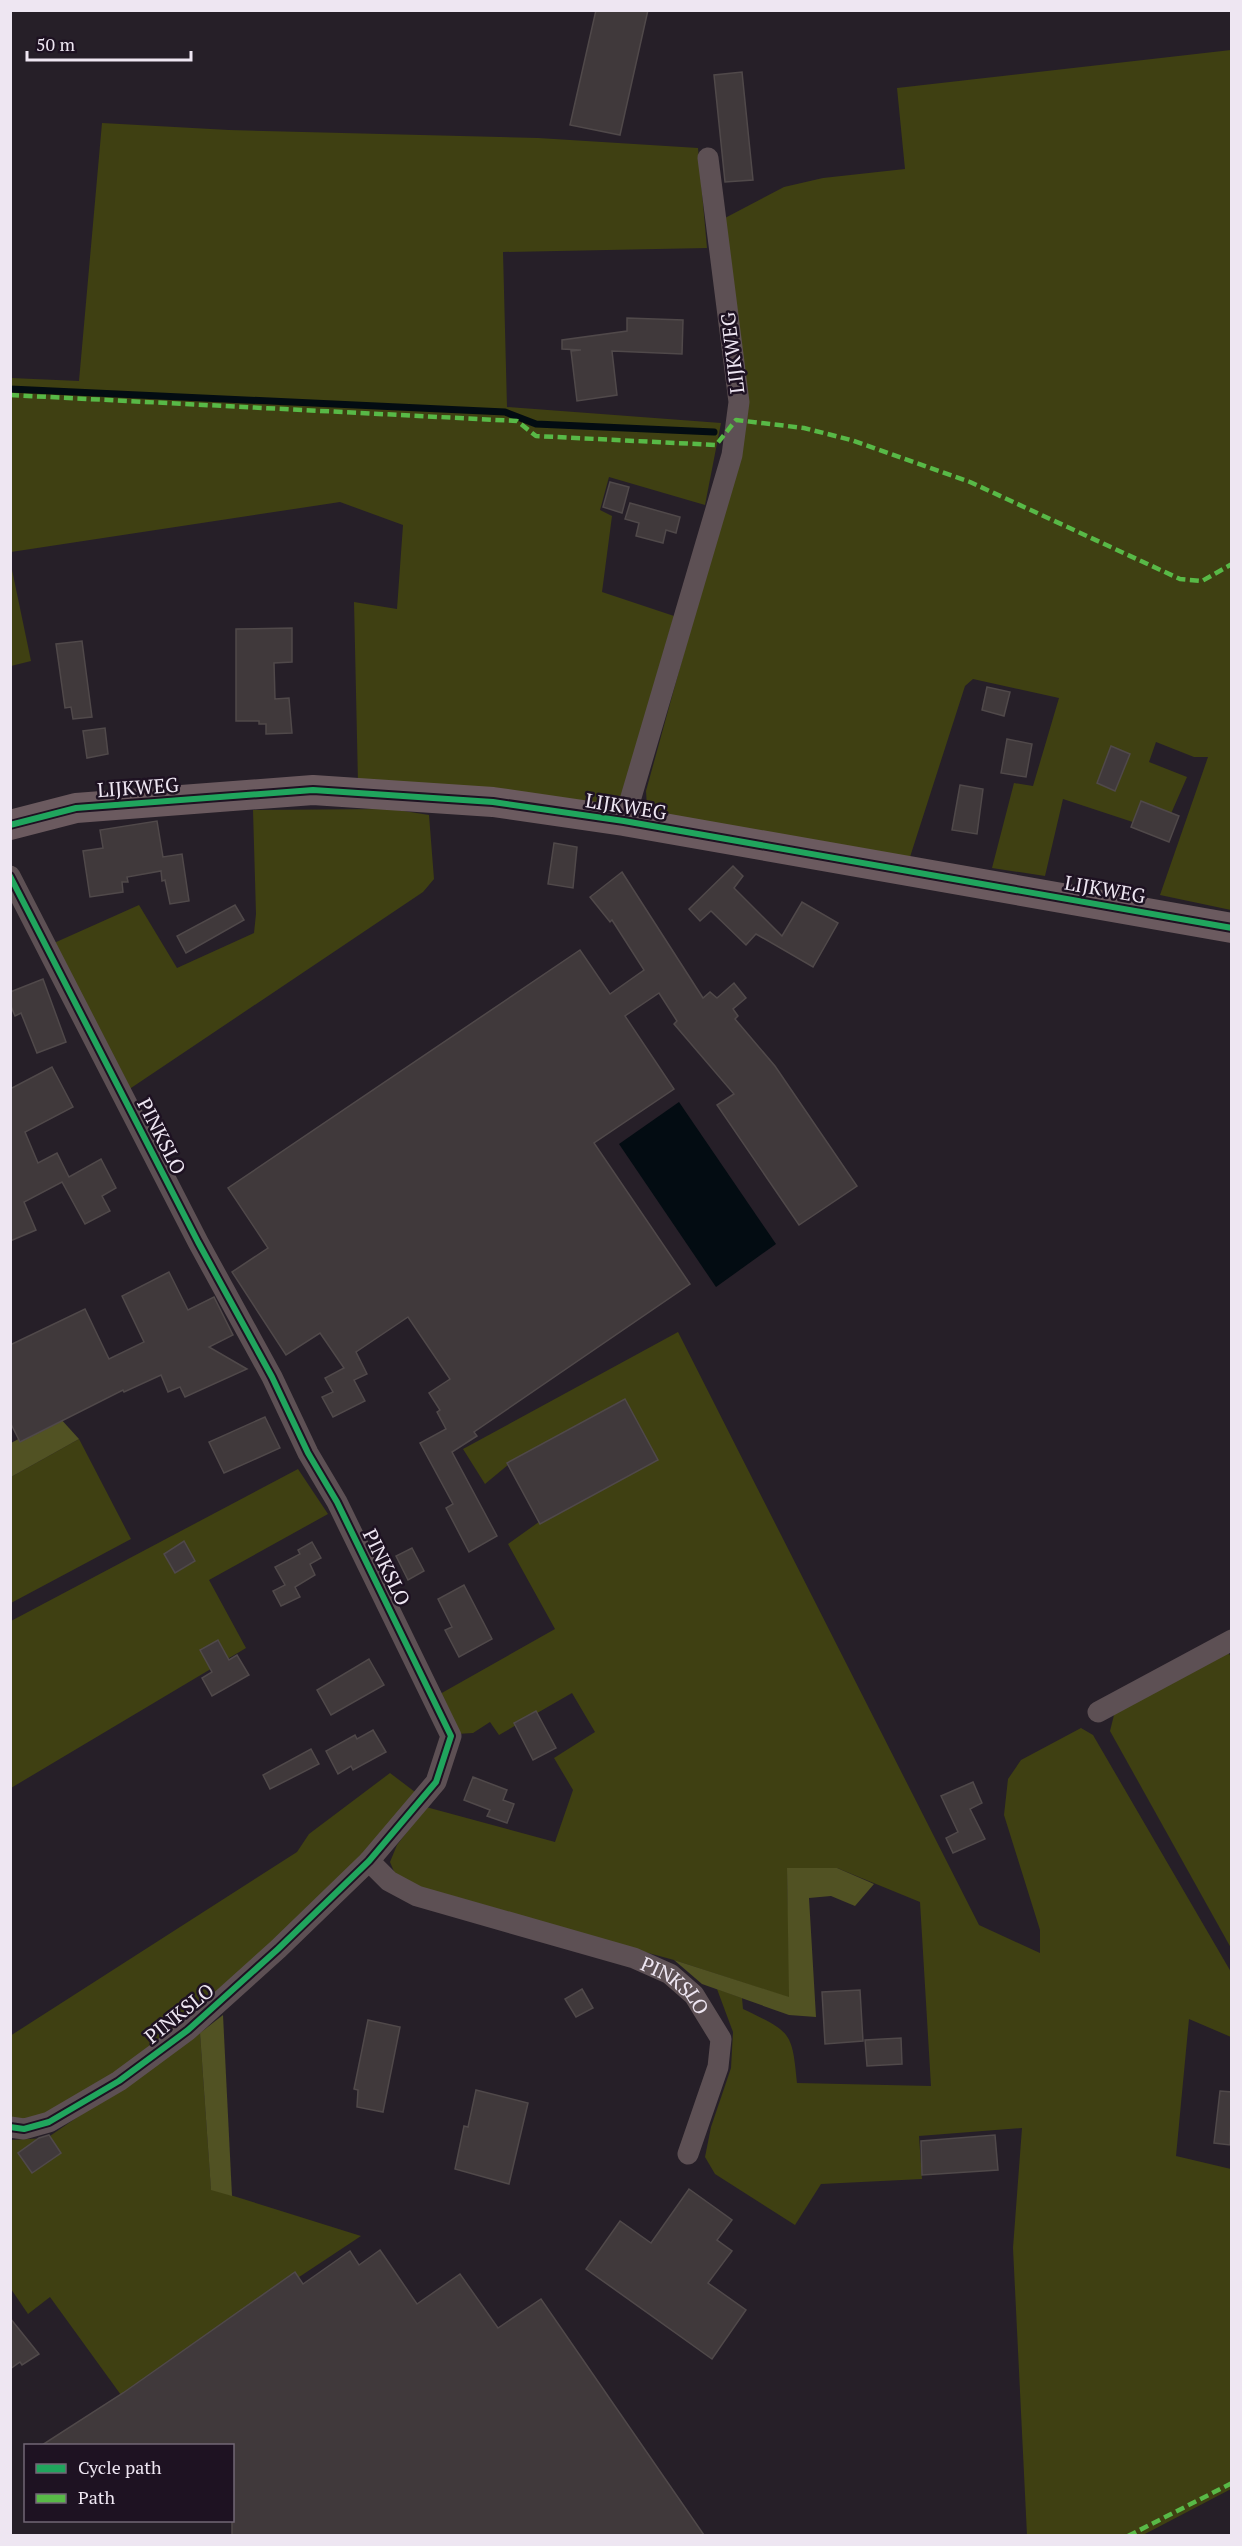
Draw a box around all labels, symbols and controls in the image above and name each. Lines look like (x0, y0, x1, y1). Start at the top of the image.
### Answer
scale bar (27, 24, 190, 62)
text: 50 m (36, 32, 76, 56)
street label: LIJKWEG (714, 311, 750, 395)
street label: LIJKWEG (96, 771, 180, 803)
street label: LIJKWEG (583, 786, 669, 826)
street label: LIJKWEG (1062, 869, 1148, 909)
street label: PINKSLO (131, 1093, 193, 1179)
street label: PINKSLO (357, 1524, 417, 1610)
street label: PINKSLO (637, 1949, 716, 2019)
street label: PINKSLO (138, 1977, 220, 2049)
legend (24, 2444, 234, 2522)
text: Cycle path (78, 2455, 162, 2479)
text: Path (78, 2485, 115, 2509)

